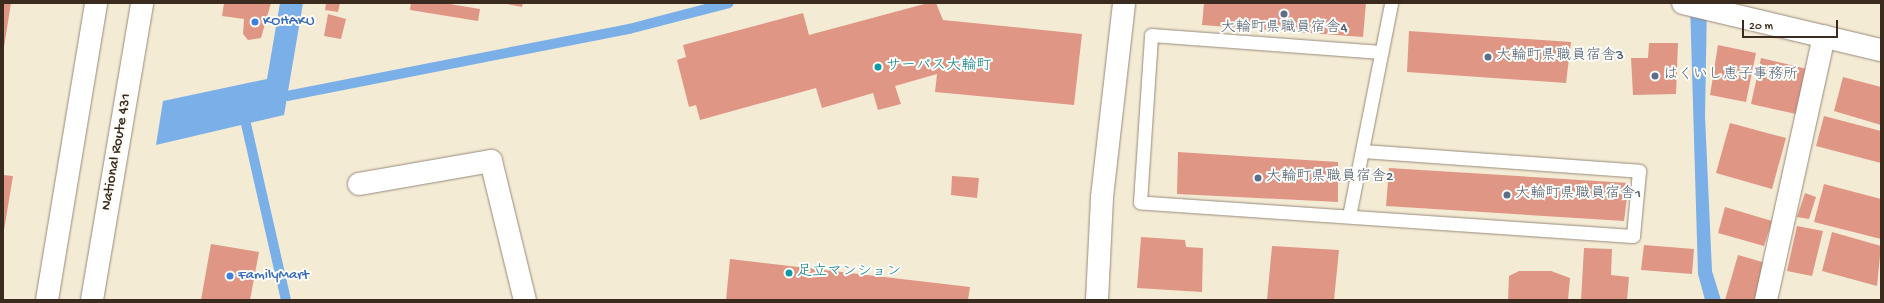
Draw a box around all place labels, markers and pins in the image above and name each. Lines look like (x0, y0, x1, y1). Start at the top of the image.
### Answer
marker: 大輪町県職員宿舎4 (1279, 9, 1289, 19)
place label: KOHAKU (263, 13, 315, 31)
marker: KOHAKU (250, 17, 260, 27)
place label: 大輪町県職員宿舎4 (1220, 20, 1348, 38)
place label: 大輪町県職員宿舎3 (1496, 48, 1624, 66)
marker: 大輪町県職員宿舎3 (1483, 52, 1493, 62)
place label: サーパス大輪町 (886, 58, 991, 76)
marker: サーパス大輪町 (873, 62, 883, 72)
place label: はくいし恵子事務所 (1663, 67, 1798, 85)
marker: はくいし恵子事務所 (1650, 71, 1660, 81)
place label: 大輪町県職員宿舎2 (1266, 169, 1393, 187)
marker: 大輪町県職員宿舎2 (1253, 173, 1263, 183)
place label: 大輪町県職員宿舎1 (1515, 186, 1641, 204)
marker: 大輪町県職員宿舎1 (1502, 190, 1512, 200)
place label: 足立マンション (797, 264, 902, 282)
place label: FamilyMart (238, 267, 309, 285)
marker: 足立マンション (784, 268, 794, 278)
marker: FamilyMart (225, 271, 235, 281)

